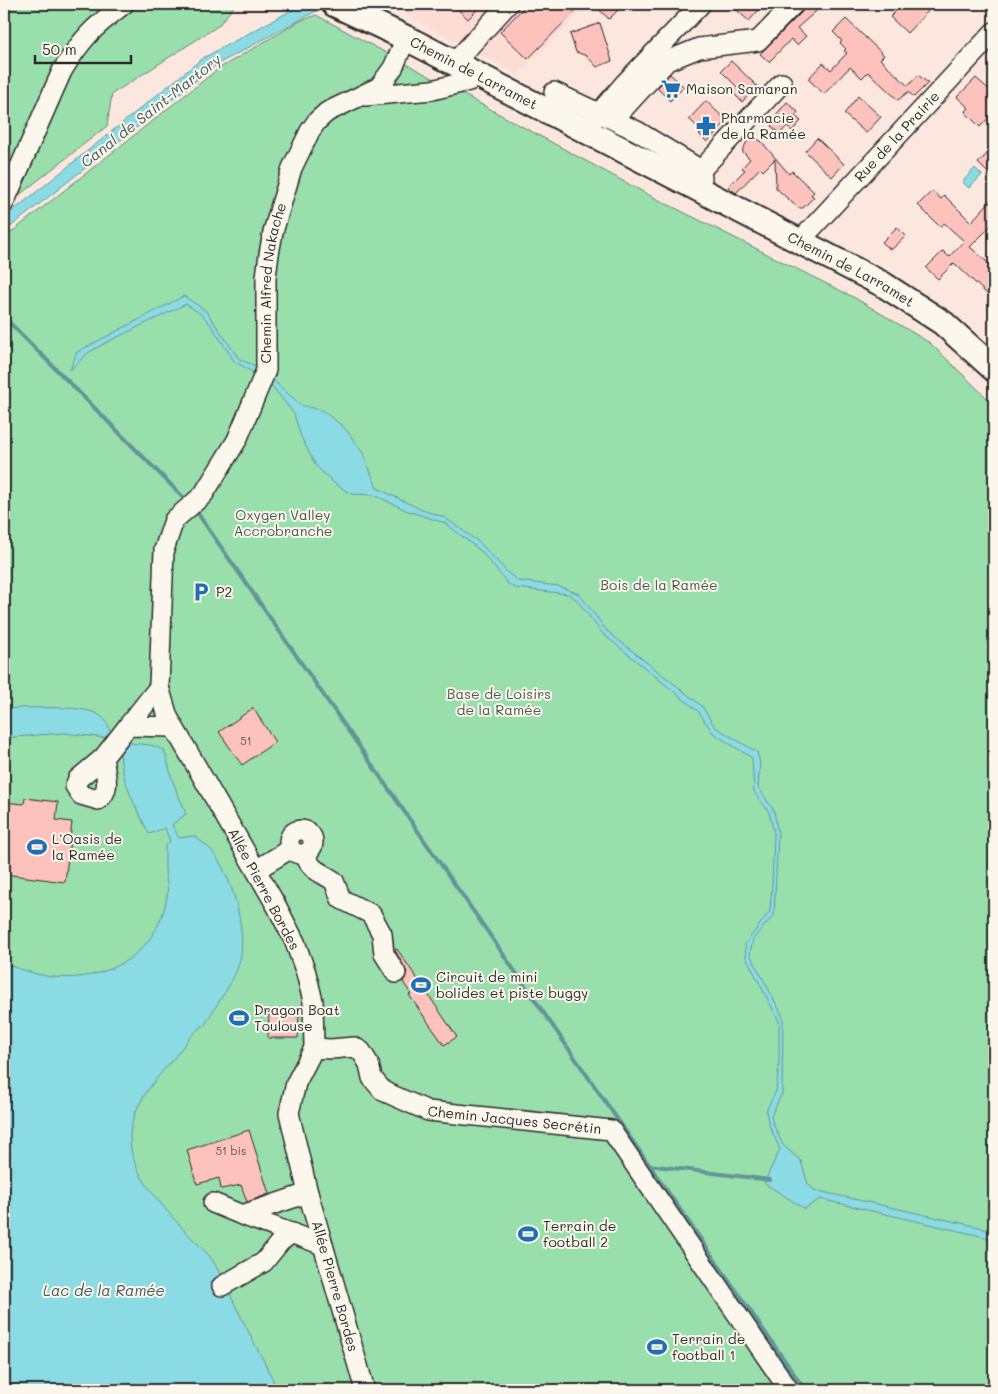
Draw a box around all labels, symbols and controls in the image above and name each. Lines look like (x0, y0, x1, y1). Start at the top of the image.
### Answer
scale bar (35, 32, 131, 64)
street label: Chemin de Larramet (407, 32, 541, 113)
text: 50 m (42, 39, 77, 59)
water label: Canal de Saint-Martory (76, 49, 225, 171)
supermarket icon: Maison Samaran (660, 78, 682, 100)
place label: Maison Samaran (686, 79, 798, 98)
street label: Rue de la Prairie (850, 87, 943, 186)
place label: Pharmacie de la Ramée (721, 108, 806, 143)
pharmacy icon: Pharmacie de la Ramée (695, 115, 717, 137)
street label: Chemin Alfred Nakache (256, 200, 290, 363)
street label: Chemin de Larramet (785, 227, 918, 311)
park label: Oxygen Valley Accrobranche (234, 505, 332, 540)
park label: Bois de la Ramée (600, 575, 718, 594)
parking icon: P2 (190, 581, 212, 603)
place label: P2 (216, 582, 232, 601)
park label: Base de Loisirs de la Ramée (447, 684, 551, 719)
house number: 51 (240, 733, 252, 748)
street label: Allée Pierre Bordes (224, 824, 305, 953)
place label: L'Oasis de la Ramée (52, 829, 122, 864)
sports icon: L'Oasis de la Ramée (26, 836, 48, 858)
place label: Circuit de mini bolides et piste buggy (436, 967, 588, 1002)
sports icon: Circuit de mini bolides et piste buggy (410, 974, 432, 996)
place label: Dragon Boat Toulouse (254, 1000, 340, 1035)
sports icon: Dragon Boat Toulouse (228, 1007, 250, 1029)
street label: Chemin Jacques Secrétin (427, 1101, 602, 1138)
house number: 51 bis (216, 1143, 246, 1158)
place label: Terrain de football 2 (543, 1216, 616, 1251)
street label: Allée Pierre Bordes (308, 1218, 363, 1354)
sports icon: Terrain de football 2 (517, 1223, 539, 1245)
water label: Lac de la Ramée (43, 1280, 165, 1300)
place label: Terrain de football 1 (672, 1329, 745, 1364)
sports icon: Terrain de football 1 (646, 1336, 668, 1358)

